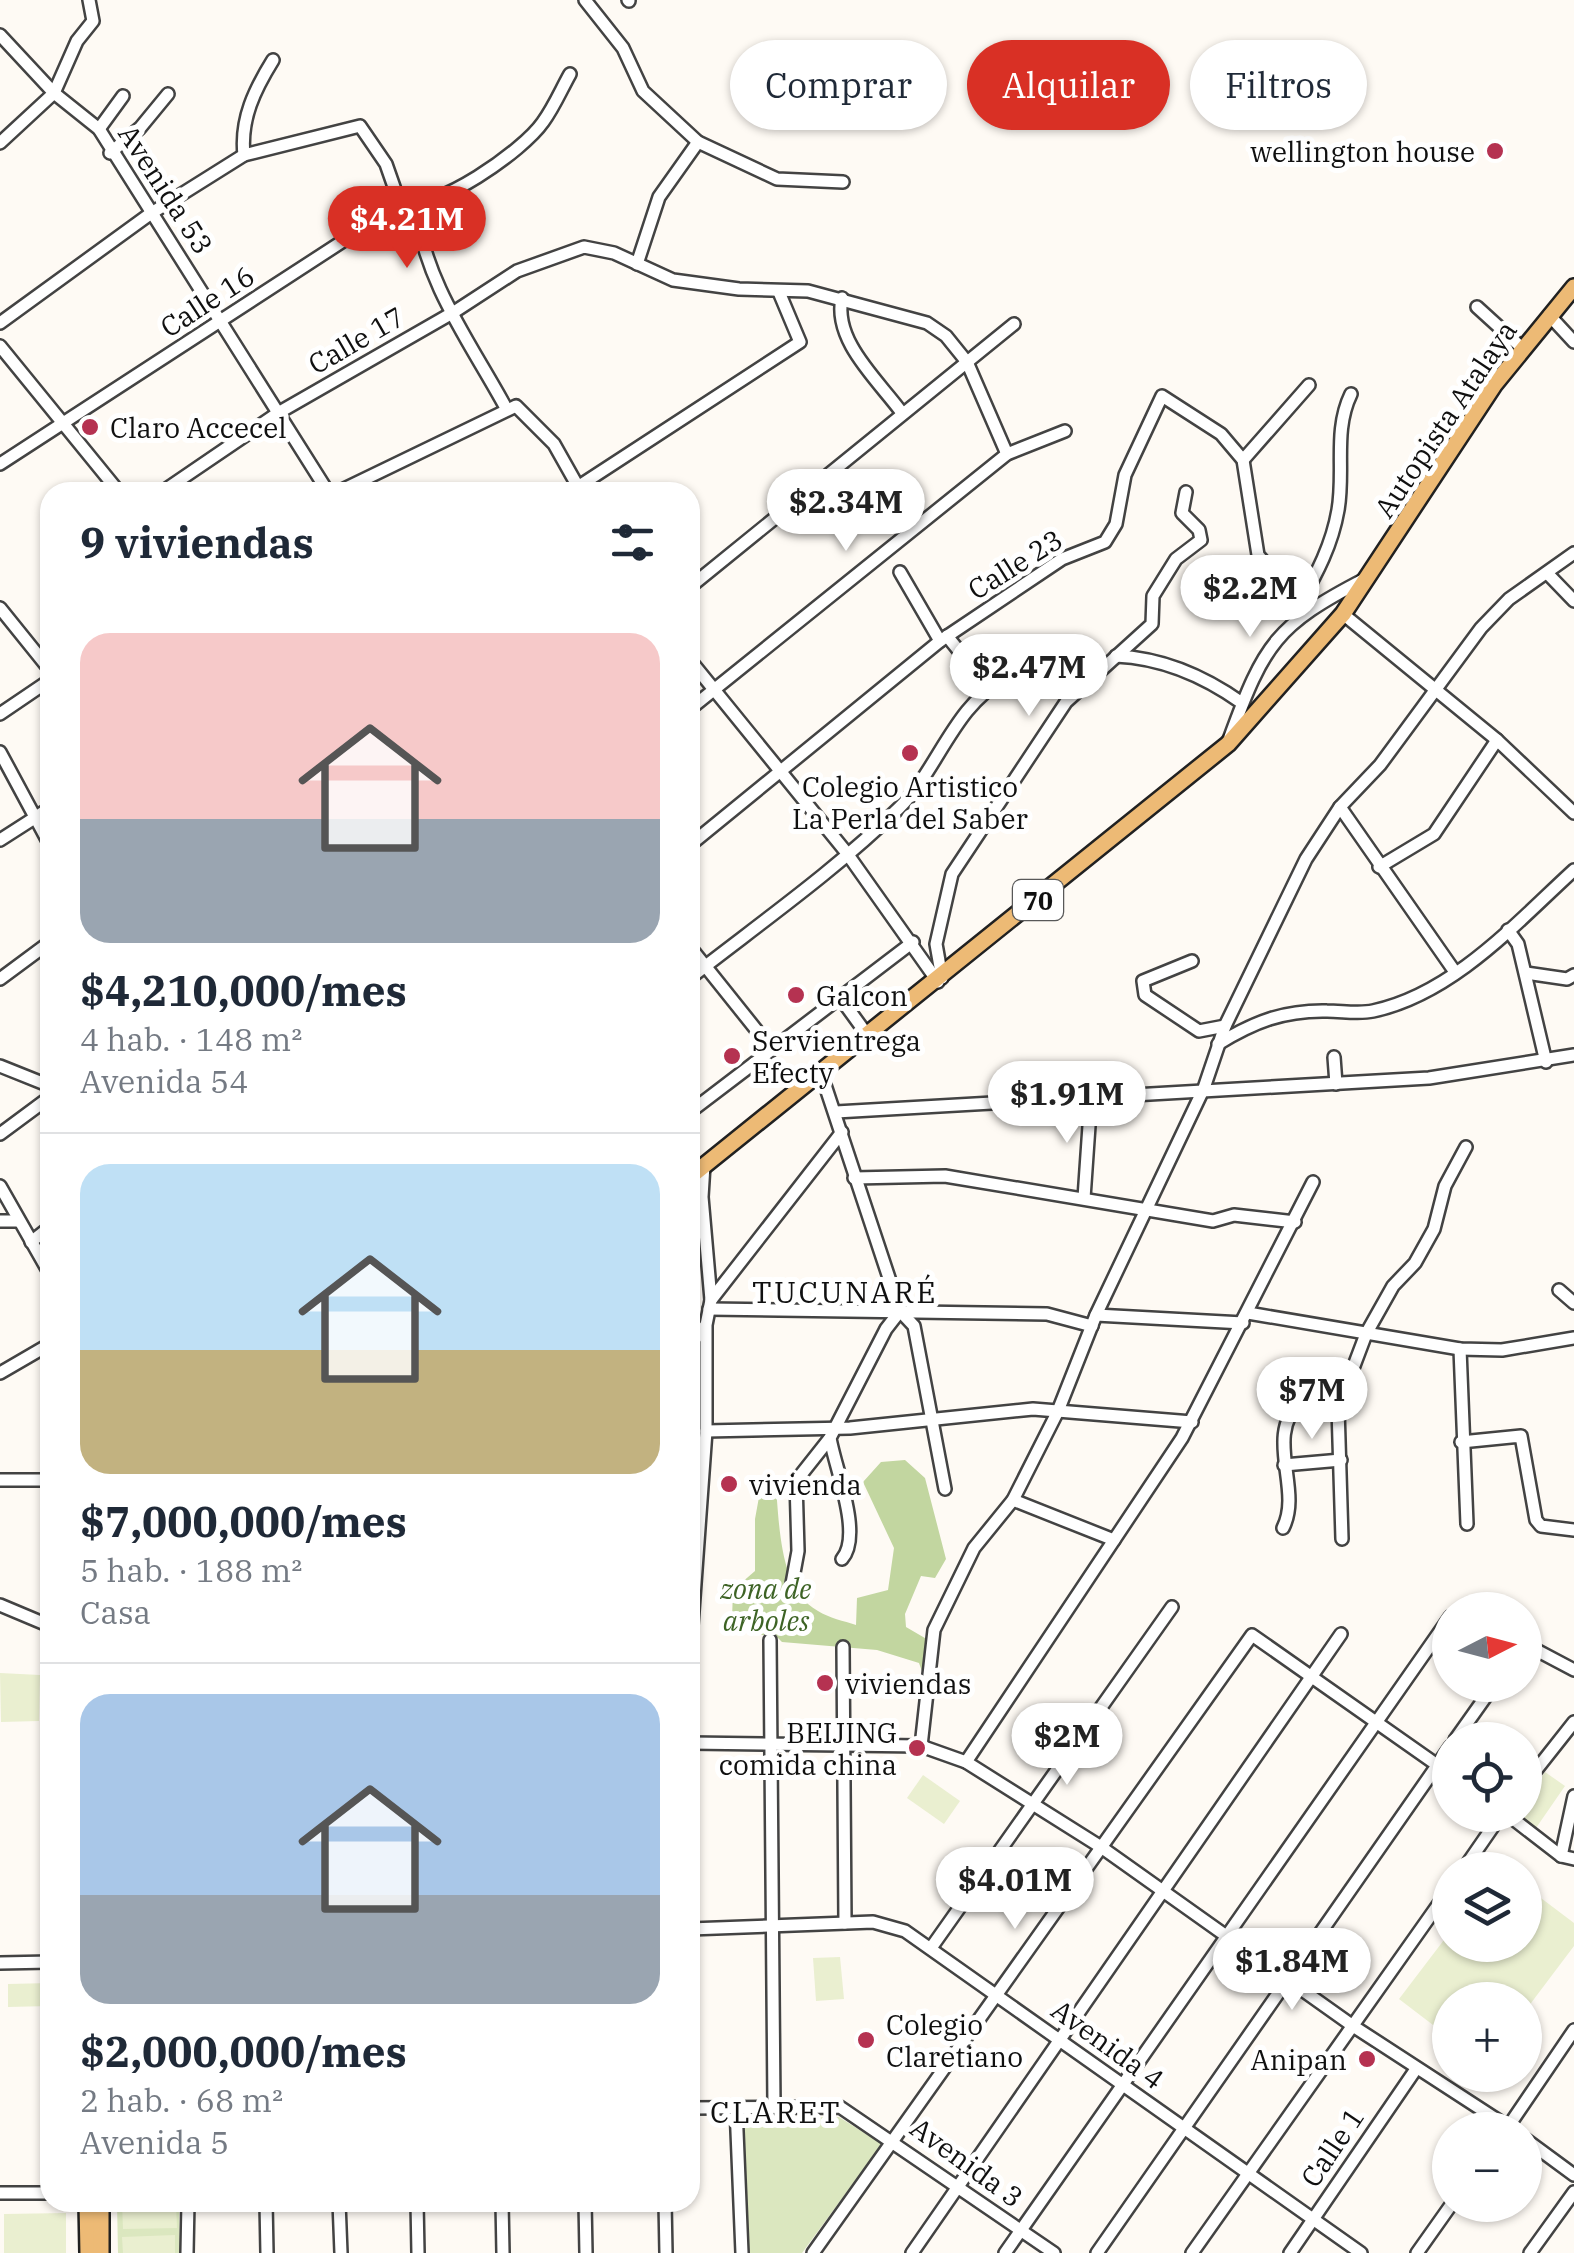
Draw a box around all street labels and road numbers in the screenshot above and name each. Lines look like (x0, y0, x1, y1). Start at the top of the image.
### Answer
street label: Avenida 53 (110, 117, 222, 261)
street label: Calle 16 (153, 257, 261, 345)
street label: Calle 17 (301, 298, 411, 382)
street label: Autopista Atalaya (1365, 313, 1525, 525)
street label: Calle 23 (961, 520, 1069, 608)
road number: 70 (1013, 880, 1063, 920)
street label: Avenida 4 (1044, 1991, 1172, 2097)
street label: Calle 1 (1292, 2100, 1372, 2194)
street label: Avenida 3 (903, 2109, 1031, 2215)

